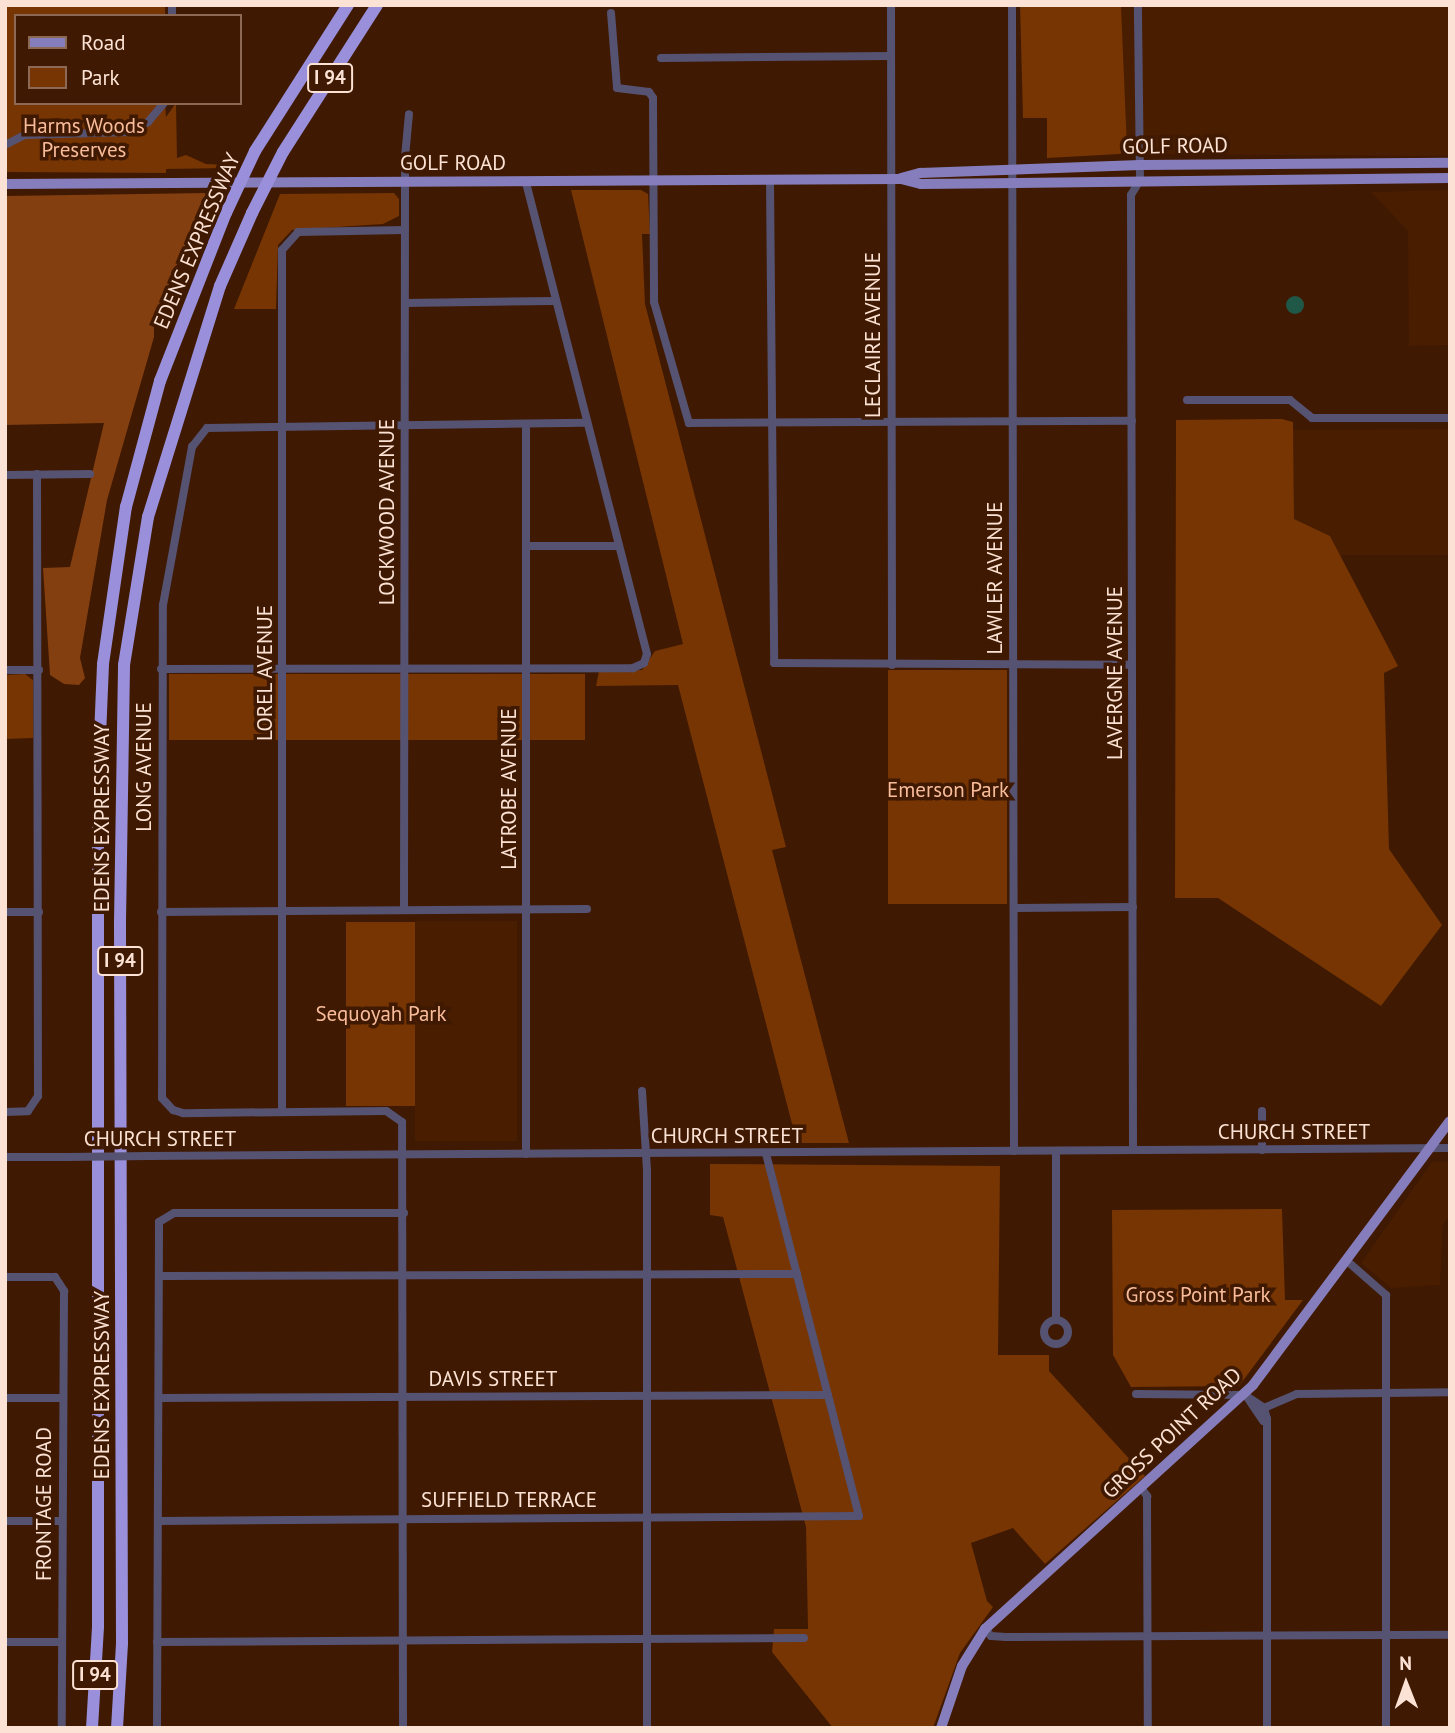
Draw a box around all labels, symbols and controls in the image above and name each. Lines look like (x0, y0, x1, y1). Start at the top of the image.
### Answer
legend (14, 14, 242, 105)
text: Road (81, 29, 125, 56)
road number: I 94 (306, 62, 354, 94)
text: Park (81, 64, 120, 91)
park label: Harms Woods Preserves (23, 113, 145, 163)
street label: GOLF ROAD (1122, 132, 1228, 160)
street label: EDENS EXPRESSWAY (149, 149, 245, 333)
street label: GOLF ROAD (400, 150, 506, 176)
street label: LECLAIRE AVENUE (860, 252, 886, 418)
street label: LOCKWOOD AVENUE (374, 418, 400, 606)
street label: LAWLER AVENUE (982, 501, 1008, 655)
street label: LAVERGNE AVENUE (1102, 586, 1128, 760)
street label: LOREL AVENUE (252, 604, 278, 742)
street label: LONG AVENUE (131, 702, 157, 832)
street label: LATROBE AVENUE (496, 708, 522, 870)
street label: EDENS EXPRESSWAY (89, 724, 115, 912)
park label: Emerson Park (887, 777, 1009, 803)
road number: I 94 (96, 945, 144, 976)
park label: Sequoyah Park (315, 1001, 447, 1027)
street label: CHURCH STREET (1218, 1119, 1370, 1145)
street label: CHURCH STREET (651, 1123, 803, 1149)
street label: CHURCH STREET (84, 1126, 236, 1152)
park label: Gross Point Park (1125, 1282, 1271, 1308)
street label: EDENS EXPRESSWAY (89, 1291, 115, 1479)
street label: GROSS POINT ROAD (1097, 1362, 1247, 1504)
street label: DAVIS STREET (429, 1366, 557, 1392)
street label: FRONTAGE ROAD (31, 1427, 57, 1581)
street label: SUFFIELD TERRACE (421, 1487, 597, 1513)
north arrow (1371, 1649, 1441, 1719)
text: N (1399, 1651, 1412, 1675)
road number: I 94 (70, 1660, 119, 1690)

